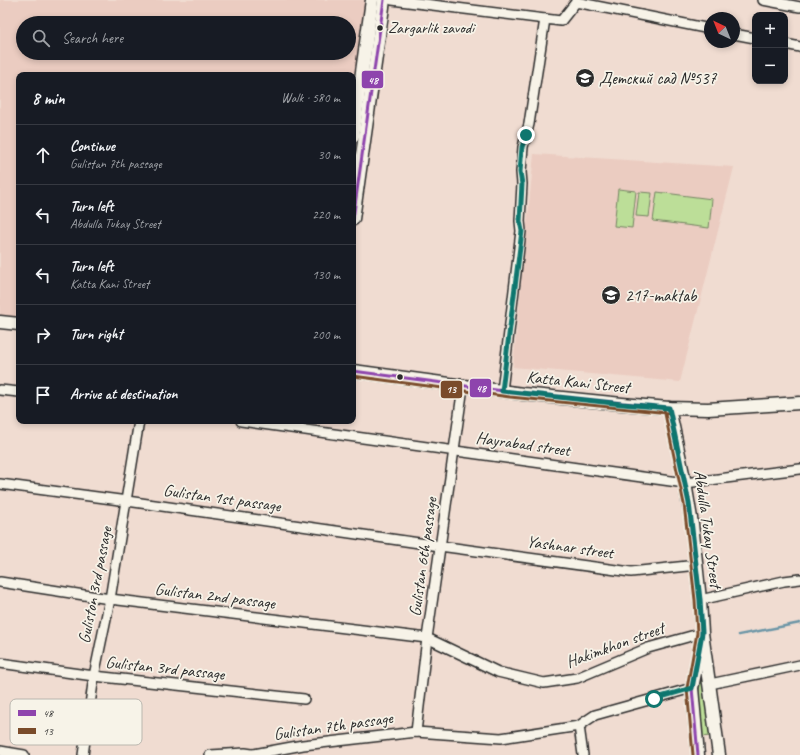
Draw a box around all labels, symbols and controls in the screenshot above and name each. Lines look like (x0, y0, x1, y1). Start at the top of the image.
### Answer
north arrow (704, 12, 740, 48)
map controls (752, 12, 788, 84)
button: + (752, 12, 788, 48)
search box (16, 16, 356, 60)
place label: Zargarlik zavodi (388, 18, 476, 38)
marker: Zargarlik zavodi (375, 23, 385, 33)
icon: search (30, 27, 52, 49)
text: Search here (62, 29, 123, 48)
button: − (752, 48, 788, 84)
school or university icon: Детский сад №537 (574, 67, 596, 89)
place label: Детский сад №537 (599, 68, 718, 89)
line badge: 48 (361, 70, 384, 89)
text: 48 (368, 73, 380, 87)
text: 8 min (32, 88, 65, 109)
text: Walk · 580 m (281, 90, 340, 106)
route end (517, 126, 535, 144)
text: Continue (70, 137, 115, 156)
icon: ahead (32, 144, 54, 166)
text: 30 m (318, 147, 340, 163)
text: Gulistan 7th passage (70, 156, 162, 172)
text: Turn left (70, 197, 113, 216)
icon: left (32, 204, 54, 226)
text: 220 m (312, 207, 340, 223)
text: Abdulla Tukay Street (70, 216, 161, 232)
text: Turn left (70, 257, 113, 276)
icon: left (32, 264, 54, 286)
text: 130 m (312, 267, 340, 283)
text: Katta Kani Street (70, 276, 149, 292)
school or university icon: 217-maktab (600, 284, 622, 306)
place label: 217-maktab (625, 285, 698, 306)
icon: right (32, 324, 54, 346)
text: Turn right (70, 325, 123, 344)
text: 200 m (312, 327, 340, 343)
street label: Katta Kani Street (525, 366, 633, 398)
unlabelled marker (395, 372, 405, 382)
line badge: 48 (469, 378, 492, 398)
line badge: 13 (440, 380, 463, 399)
text: 48 (476, 381, 488, 395)
text: 13 (446, 382, 457, 396)
icon: arrive (32, 384, 54, 406)
text: Arrive at destination (70, 385, 177, 404)
street label: Hayrabad street (475, 427, 574, 461)
street label: Abdulla Tukay Street (689, 469, 727, 591)
street label: Gulistan 1st passage (162, 479, 283, 517)
street label: Gulistan 6th passage (404, 495, 442, 618)
street label: Guliston 3rd passage (73, 523, 117, 645)
street label: Yashnar street (525, 531, 617, 564)
street label: Gulistan 2nd passage (154, 578, 278, 614)
street label: Hakimkhon street (563, 617, 669, 672)
street label: Gulistan 3rd passage (105, 651, 227, 685)
route start (645, 690, 663, 708)
legend (10, 699, 142, 745)
text: 48 (43, 706, 54, 720)
street label: Gulistan 7th passage (272, 707, 395, 745)
text: 13 (43, 724, 54, 738)

